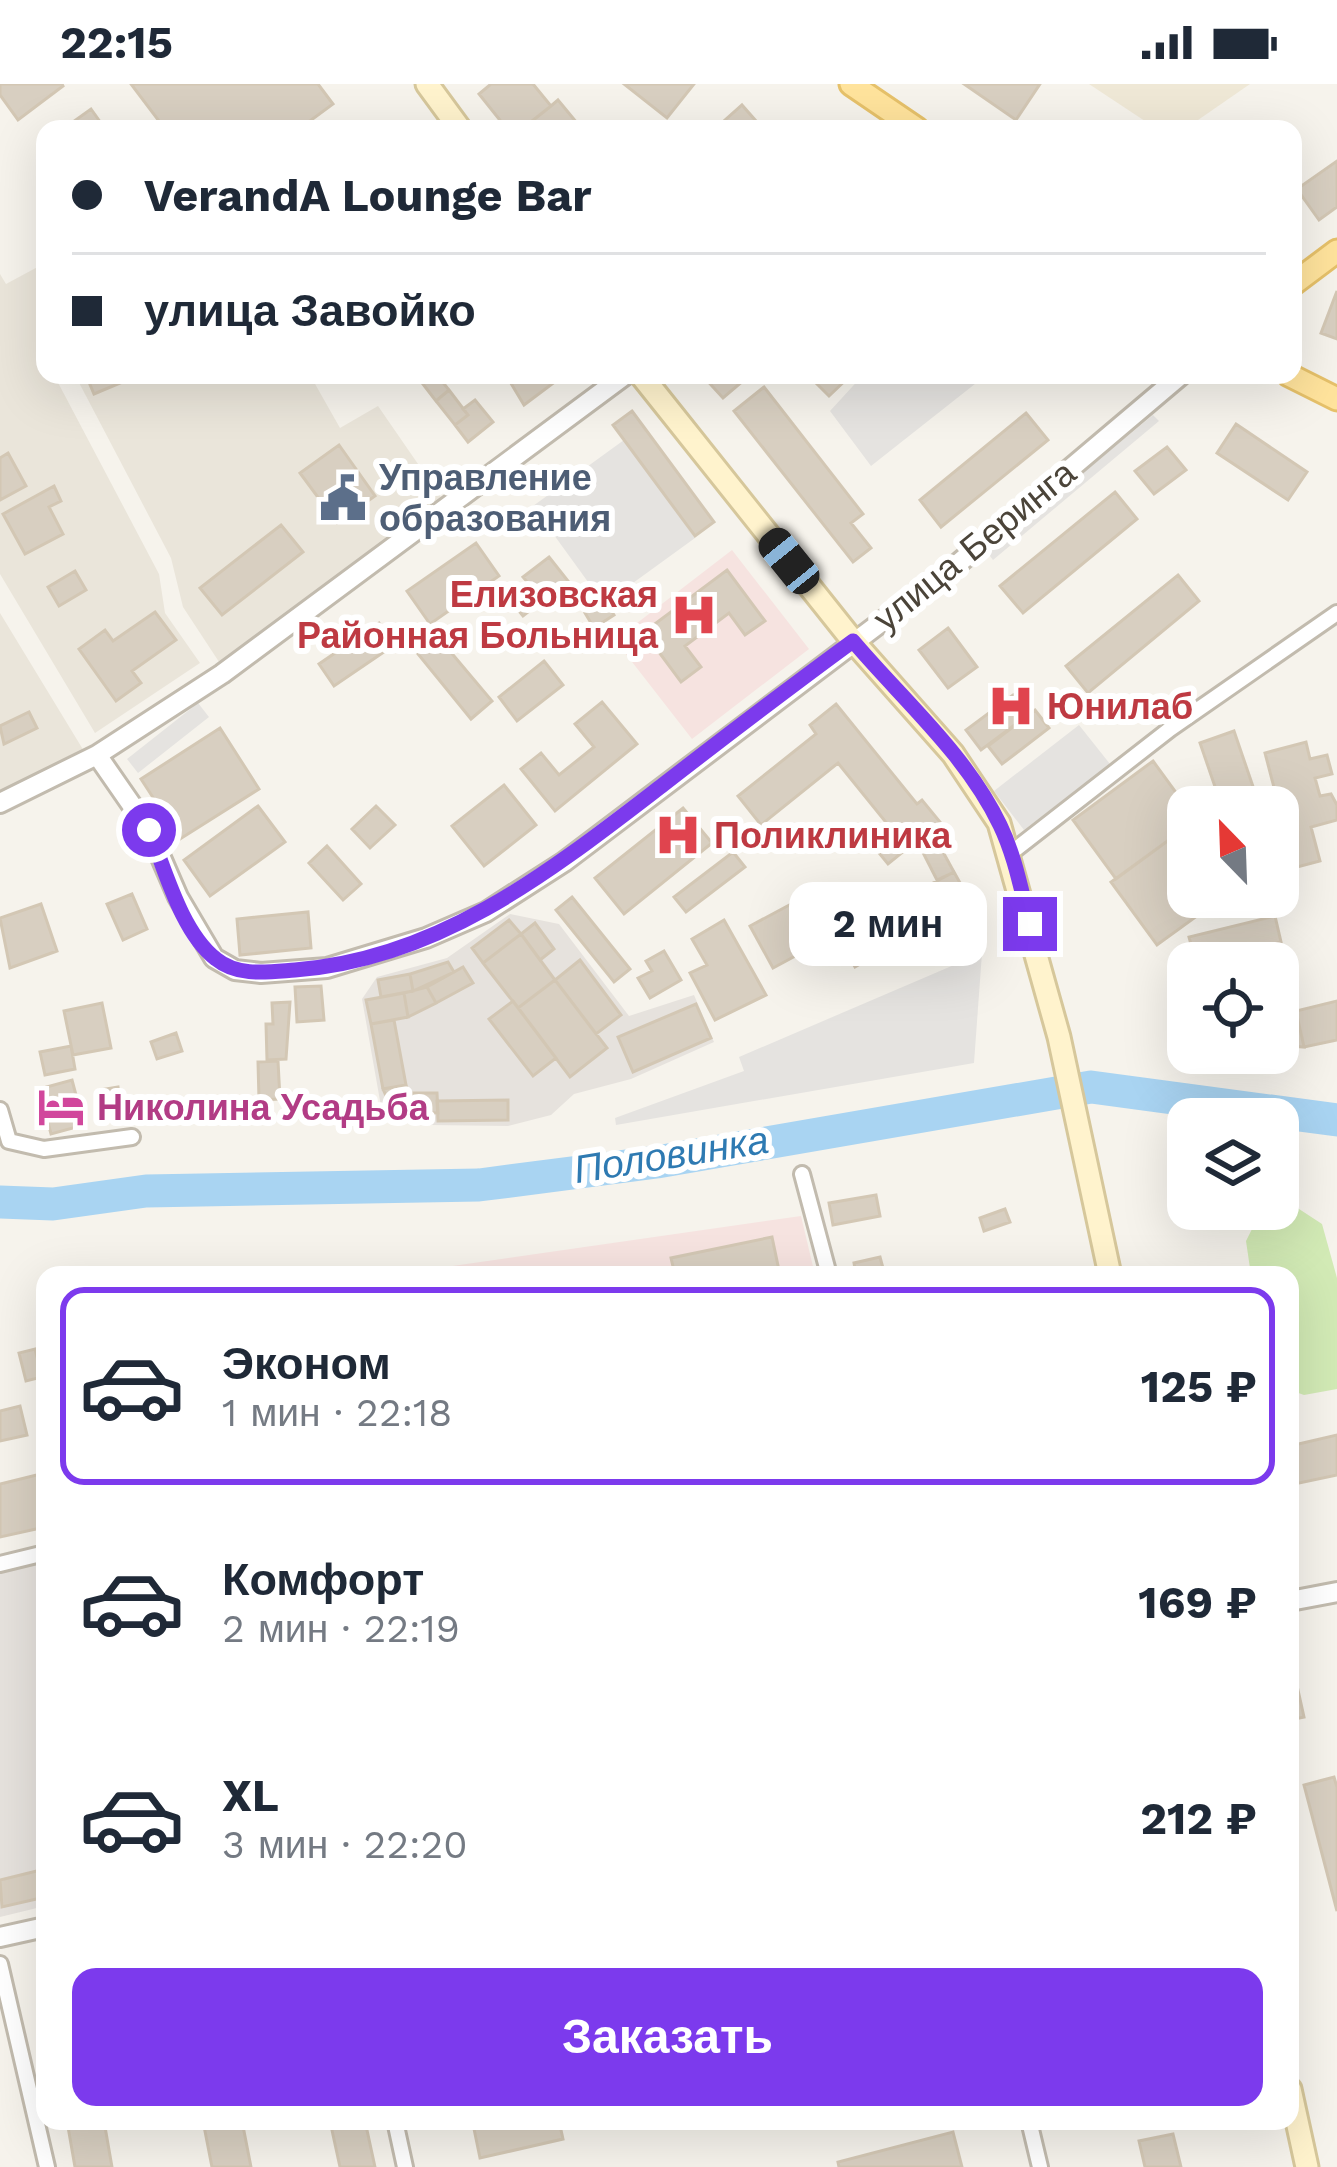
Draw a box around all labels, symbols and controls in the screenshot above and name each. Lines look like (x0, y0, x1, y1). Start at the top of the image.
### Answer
text: 22:15 (60, 16, 173, 69)
text: VerandA Lounge Bar (144, 169, 592, 222)
text: улица Завойко (144, 284, 476, 337)
street label: улица Беринга (865, 451, 1085, 640)
place label: Управление образования (379, 457, 611, 540)
public building icon: Управление образования (318, 473, 368, 523)
car (752, 522, 826, 600)
place label: Елизовская Районная Больница (297, 574, 659, 657)
hospital icon: Елизовская Районная Больница (669, 590, 719, 640)
hospital icon: Юнилаб (986, 681, 1036, 731)
place label: Юнилаб (1047, 686, 1193, 728)
north arrow (1167, 786, 1299, 918)
map controls (1167, 786, 1299, 1230)
route start (122, 803, 176, 857)
hospital icon: Поликлиника (653, 810, 703, 860)
place label: Поликлиника (714, 815, 952, 857)
callout: 2 мин (790, 882, 988, 966)
route end (1003, 897, 1057, 951)
text: 2 мин (833, 901, 943, 946)
button: locate (1167, 942, 1299, 1074)
hotel icon: Николина Усадьба (36, 1082, 86, 1132)
place label: Николина Усадьба (97, 1087, 430, 1129)
button: layers (1167, 1098, 1299, 1230)
water label: Половинка (571, 1117, 772, 1192)
icon: car (78, 1332, 186, 1440)
text: Эконом (222, 1337, 391, 1390)
text: 125 ₽ (1141, 1360, 1257, 1413)
text: 1 мин · 22:18 (222, 1390, 452, 1435)
icon: car (78, 1548, 186, 1656)
text: Комфорт (222, 1553, 424, 1606)
text: 169 ₽ (1138, 1576, 1257, 1629)
text: 2 мин · 22:19 (222, 1606, 460, 1651)
icon: car (78, 1764, 186, 1872)
text: XL (222, 1769, 279, 1822)
text: 212 ₽ (1140, 1792, 1257, 1845)
text: 3 мин · 22:20 (222, 1822, 468, 1867)
button: Заказать (72, 1968, 1263, 2106)

